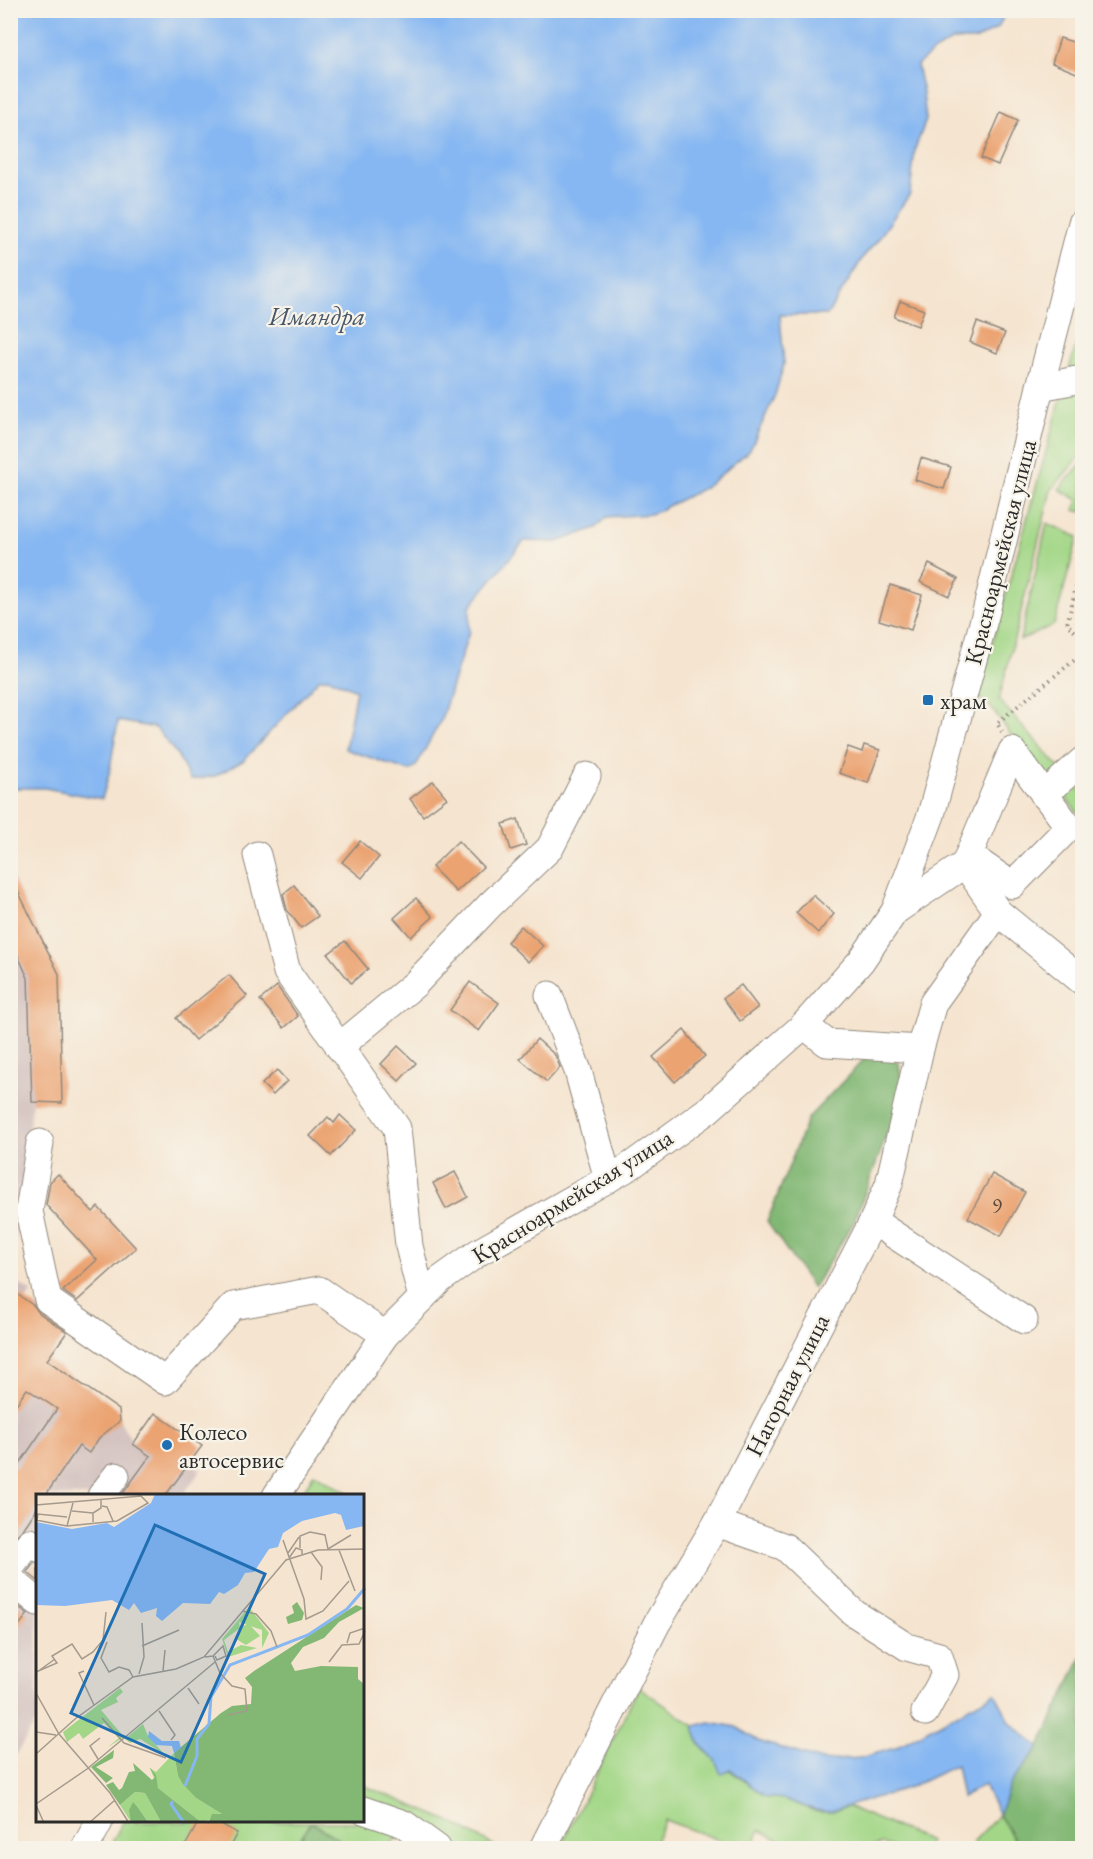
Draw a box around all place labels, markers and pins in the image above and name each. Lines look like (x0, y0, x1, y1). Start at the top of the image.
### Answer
place label: храм (940, 685, 987, 716)
marker: храм (921, 693, 935, 707)
place label: Колесо автосервис (179, 1416, 284, 1475)
marker: Колесо автосервис (160, 1438, 174, 1452)

